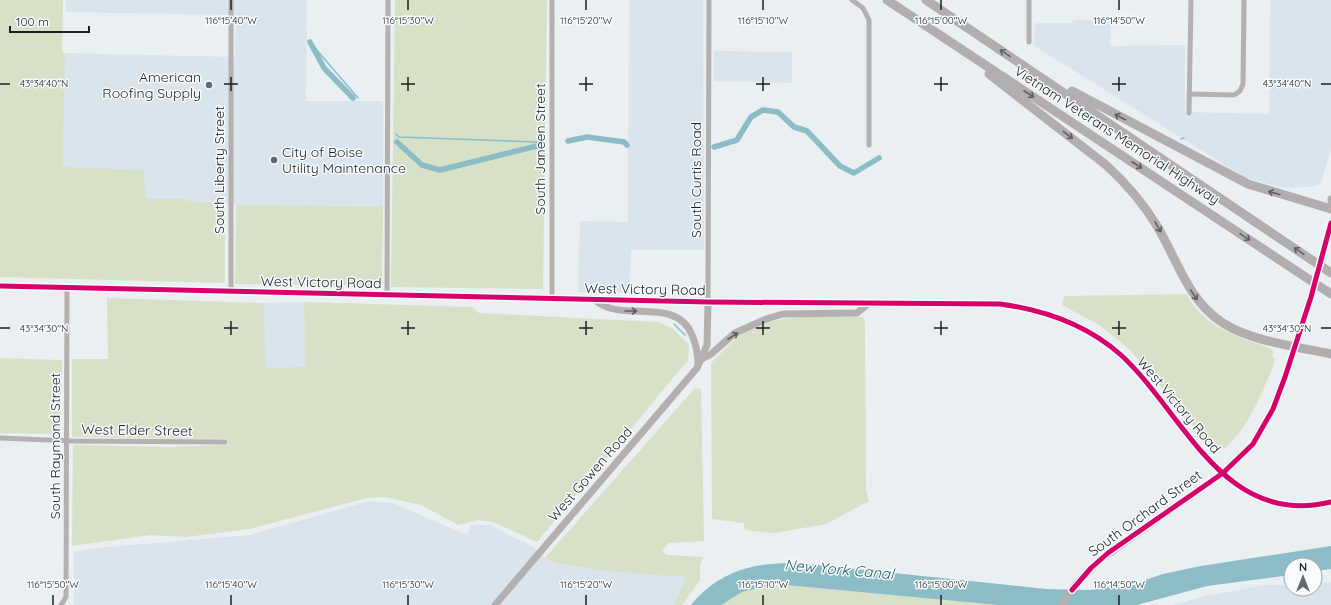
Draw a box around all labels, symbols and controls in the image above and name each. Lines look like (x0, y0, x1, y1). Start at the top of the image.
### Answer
scale bar (10, 8, 89, 34)
text: 100 m (16, 14, 49, 29)
text: 116°15'40"W (205, 14, 257, 27)
text: 116°15'30"W (382, 14, 434, 27)
text: 116°15'20"W (560, 14, 612, 27)
text: 116°15'10"W (738, 14, 788, 27)
text: 116°15'00"W (915, 14, 968, 27)
text: 116°14'50"W (1093, 14, 1145, 27)
one-way arrow (1000, 49, 1011, 57)
street label: Vietnam Veterans Memorial Highway (1011, 62, 1223, 208)
place label: American Roofing Supply (102, 68, 201, 102)
text: 43°34'40"N (20, 77, 68, 90)
text: 43°34'40"N (1263, 77, 1311, 90)
marker: American Roofing Supply (204, 80, 214, 90)
street label: South Janeen Street (531, 83, 549, 215)
one-way arrow (1023, 90, 1035, 98)
street label: South Liberty Street (210, 106, 228, 234)
one-way arrow (1115, 112, 1127, 120)
street label: South Curtis Road (687, 122, 705, 238)
one-way arrow (1062, 131, 1073, 140)
place label: City of Boise Utility Maintenance (282, 143, 406, 177)
marker: City of Boise Utility Maintenance (269, 155, 279, 165)
one-way arrow (1131, 161, 1142, 169)
one-way arrow (1268, 189, 1281, 197)
one-way arrow (1154, 221, 1162, 233)
one-way arrow (1240, 233, 1251, 241)
one-way arrow (1293, 247, 1304, 255)
street label: West Victory Road (260, 272, 382, 292)
street label: West Victory Road (584, 279, 706, 299)
one-way arrow (1190, 289, 1198, 300)
one-way arrow (624, 307, 637, 315)
text: 43°34'30"N (20, 322, 68, 335)
text: 43°34'30"N (1263, 322, 1311, 335)
one-way arrow (727, 331, 738, 340)
street label: West Victory Road (1133, 353, 1225, 457)
street label: South Raymond Street (46, 372, 64, 519)
street label: West Elder Street (81, 420, 193, 440)
street label: West Gowen Road (544, 423, 636, 525)
street label: South Orchard Street (1085, 466, 1205, 560)
water label: New York Canal (784, 555, 896, 583)
north arrow (1283, 557, 1323, 597)
text: N (1299, 560, 1307, 574)
text: 116°15'50"W (27, 578, 79, 591)
text: 116°15'40"W (205, 578, 257, 591)
text: 116°15'30"W (382, 578, 434, 591)
text: 116°15'20"W (560, 578, 612, 591)
text: 116°15'10"W (738, 578, 788, 591)
text: 116°15'00"W (915, 578, 968, 591)
text: 116°14'50"W (1093, 578, 1145, 591)

